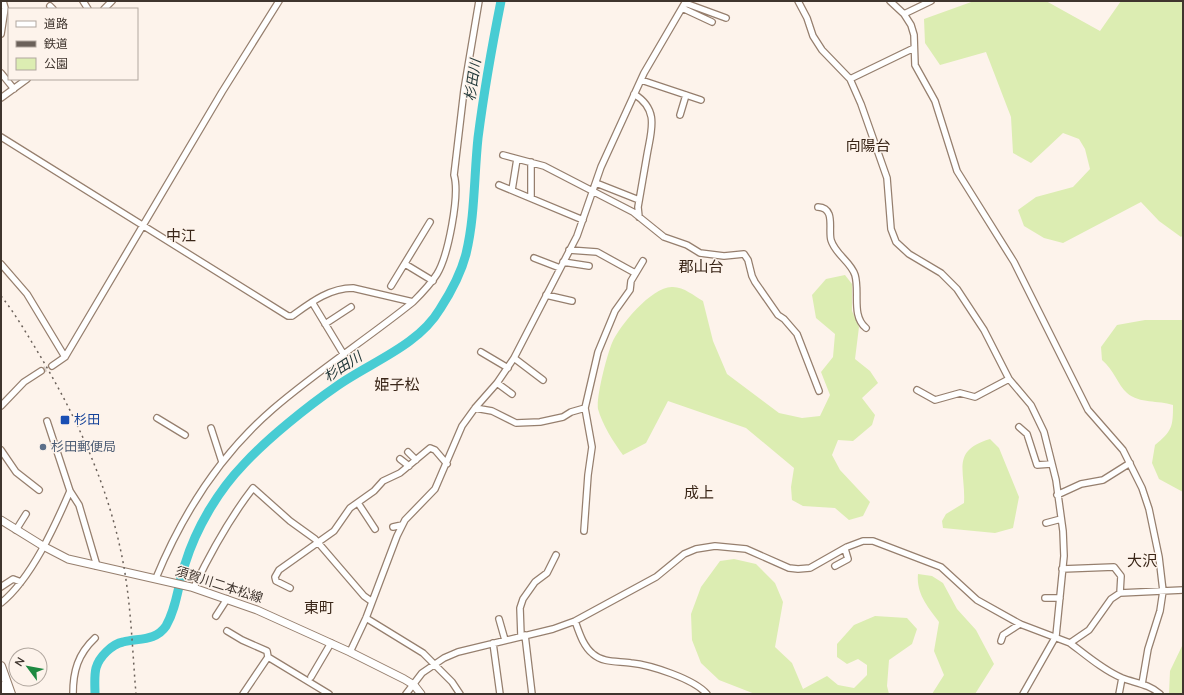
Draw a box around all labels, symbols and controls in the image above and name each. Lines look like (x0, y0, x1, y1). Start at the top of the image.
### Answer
legend (8, 8, 138, 80)
text: 道路 (44, 16, 68, 32)
text: 鉄道 (44, 36, 68, 52)
text: 公園 (44, 56, 68, 72)
water label: 杉田川 (461, 56, 486, 102)
district label: 向陽台 (845, 136, 891, 156)
district label: 中江 (166, 226, 196, 246)
district label: 郡山台 (678, 257, 724, 277)
water label: 杉田川 (320, 347, 367, 386)
district label: 姫子松 (374, 375, 420, 395)
place label: 杉田 (74, 411, 100, 429)
marker: 杉田 (59, 414, 71, 426)
place label: 杉田郵便局 (51, 438, 116, 456)
marker: 杉田郵便局 (38, 442, 48, 452)
district label: 成上 (684, 483, 714, 503)
district label: 大沢 (1127, 551, 1157, 571)
street label: 須賀川二本松線 (173, 562, 265, 608)
district label: 東町 (304, 598, 334, 618)
north arrow (8, 647, 48, 687)
text: N (11, 654, 28, 669)

